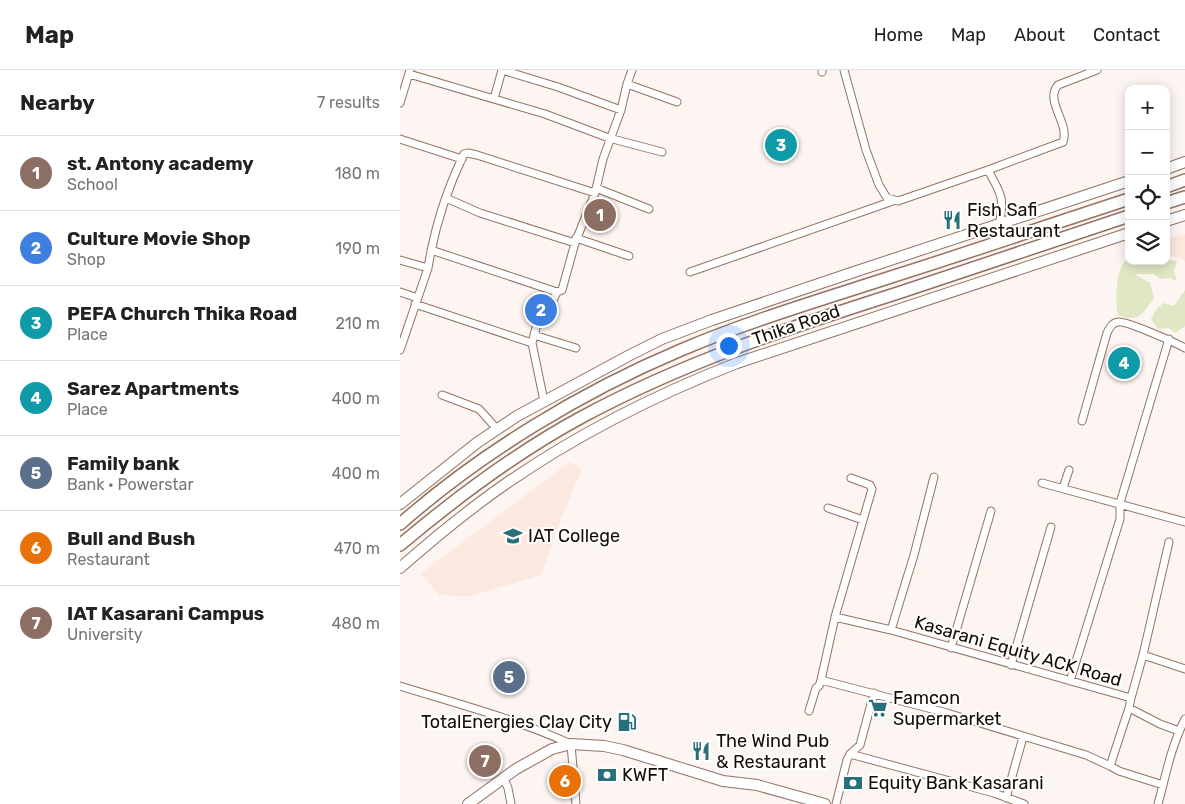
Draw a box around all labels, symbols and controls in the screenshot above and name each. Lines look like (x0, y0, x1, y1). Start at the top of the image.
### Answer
text: Map (25, 21, 74, 49)
text: Home (874, 24, 923, 46)
text: Map (951, 24, 986, 46)
text: About (1014, 24, 1065, 46)
text: Contact (1093, 24, 1160, 46)
map controls (1125, 85, 1170, 265)
button: + (1125, 85, 1170, 130)
text: Nearby (20, 90, 95, 115)
text: 7 results (317, 93, 380, 112)
pin: 3 (765, 126, 797, 164)
button: − (1125, 130, 1170, 175)
text: st. Antony academy (67, 152, 254, 175)
text: 1 (32, 164, 40, 183)
text: 180 m (335, 164, 380, 183)
text: School (67, 175, 118, 194)
button: locate (1125, 175, 1170, 220)
pin: 1 (584, 196, 616, 234)
place label: Fish Safi Restaurant (967, 199, 1060, 242)
restaurant icon: Fish Safi Restaurant (941, 209, 963, 231)
button: layers (1125, 220, 1170, 265)
text: Culture Movie Shop (67, 227, 250, 250)
text: 2 (31, 239, 41, 258)
text: 190 m (335, 239, 380, 258)
text: Shop (67, 250, 105, 269)
pin: 2 (525, 291, 557, 329)
street label: Thika Road (749, 300, 843, 350)
text: PEFA Church Thika Road (67, 302, 297, 325)
text: 3 (31, 314, 41, 333)
text: 210 m (335, 314, 380, 333)
text: Place (67, 325, 108, 344)
your location (716, 333, 742, 359)
pin: 4 (1108, 344, 1140, 382)
text: Sarez Apartments (67, 377, 239, 400)
text: 4 (31, 389, 41, 408)
text: 400 m (332, 389, 380, 408)
text: Place (67, 400, 108, 419)
text: Family bank (67, 452, 179, 475)
text: 5 (31, 464, 41, 483)
text: 400 m (332, 464, 380, 483)
text: Bank · Powerstar (67, 475, 194, 494)
school or university icon: IAT College (502, 525, 524, 547)
place label: IAT College (528, 525, 620, 547)
text: Bull and Bush (67, 527, 195, 550)
text: 6 (31, 539, 41, 558)
text: 470 m (334, 539, 380, 558)
text: Restaurant (67, 550, 150, 569)
text: IAT Kasarani Campus (67, 602, 264, 625)
street label: Kasarani Equity ACK Road (912, 611, 1124, 691)
text: 7 (31, 614, 41, 633)
text: 480 m (332, 614, 380, 633)
text: University (67, 625, 143, 644)
pin: 5 (493, 658, 525, 696)
place label: Famcon Supermarket (893, 687, 1001, 730)
supermarket icon: Famcon Supermarket (867, 697, 889, 719)
place label: TotalEnergies Clay City (421, 711, 612, 733)
fuel station icon: TotalEnergies Clay City (616, 711, 638, 733)
place label: The Wind Pub & Restaurant (716, 730, 829, 773)
restaurant icon: The Wind Pub & Restaurant (690, 740, 712, 762)
pin: 7 (469, 742, 501, 780)
pin: 6 (549, 762, 581, 800)
bank icon: KWFT (596, 764, 618, 786)
place label: KWFT (622, 764, 668, 786)
bank icon: Equity Bank Kasarani (842, 772, 864, 794)
place label: Equity Bank Kasarani (868, 772, 1044, 794)

